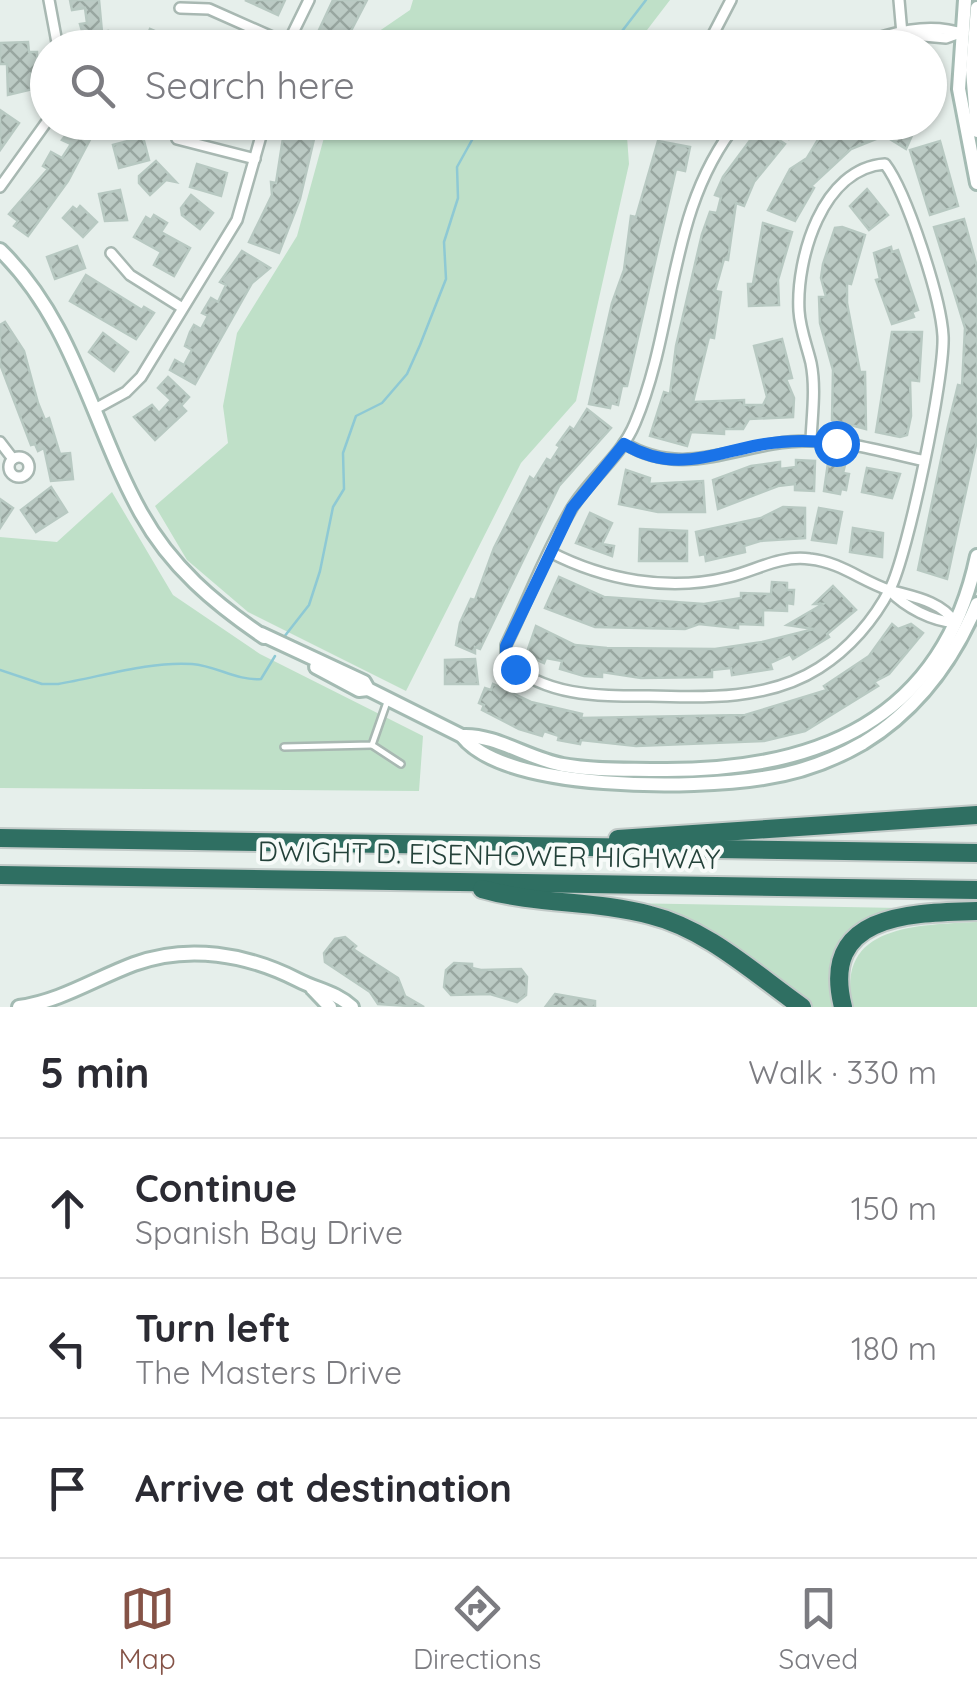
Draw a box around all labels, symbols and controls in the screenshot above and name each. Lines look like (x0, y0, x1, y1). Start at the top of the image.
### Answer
search box (30, 30, 947, 140)
icon: search (65, 58, 120, 113)
text: Search here (145, 61, 355, 109)
route start (814, 421, 860, 467)
route end (493, 647, 539, 693)
street label: DWIGHT D. EISENHOWER HIGHWAY (257, 833, 721, 876)
text: 5 min (40, 1046, 150, 1099)
text: Walk · 330 m (748, 1052, 937, 1092)
text: Continue (135, 1164, 297, 1212)
icon: ahead (40, 1181, 95, 1236)
text: 150 m (851, 1188, 937, 1228)
text: Spanish Bay Drive (135, 1212, 403, 1252)
text: Turn left (135, 1304, 291, 1352)
icon: left (40, 1321, 95, 1376)
text: 180 m (851, 1328, 937, 1368)
text: The Masters Drive (135, 1352, 402, 1392)
icon: arrive (40, 1461, 95, 1516)
text: Arrive at destination (135, 1464, 512, 1512)
tab: Map (119, 1581, 176, 1676)
tab: Directions (413, 1581, 541, 1676)
tab: Saved (779, 1581, 858, 1676)

